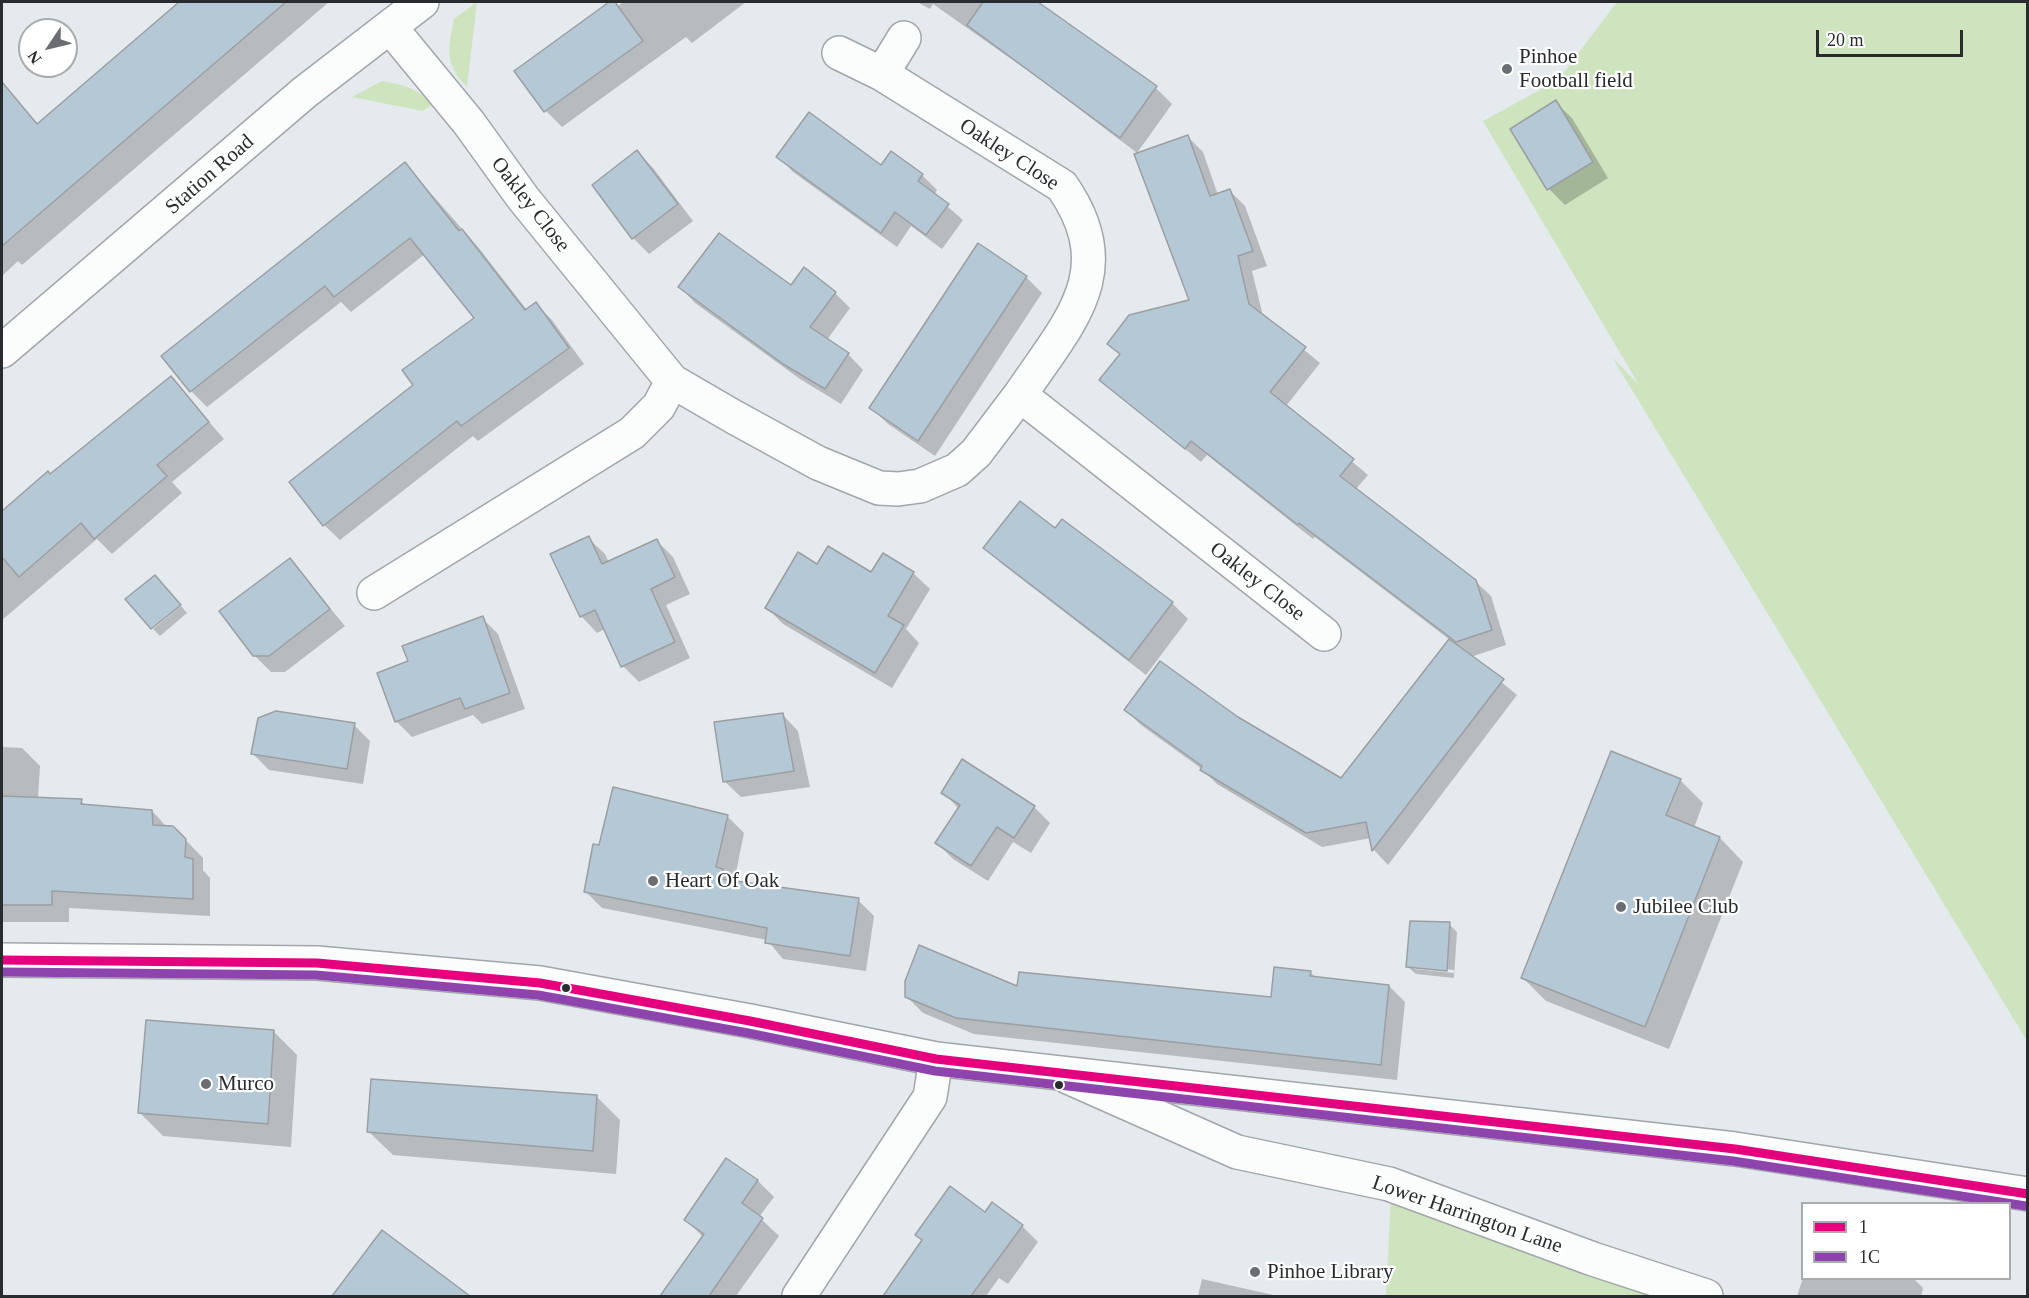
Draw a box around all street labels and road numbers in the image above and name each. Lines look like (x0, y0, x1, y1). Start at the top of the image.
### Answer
street label: Oakley Close (954, 113, 1064, 197)
street label: Station Road (161, 130, 259, 220)
street label: Oakley Close (485, 152, 575, 258)
street label: Oakley Close (1204, 537, 1310, 627)
street label: Lower Harrington Lane (1369, 1171, 1565, 1259)

